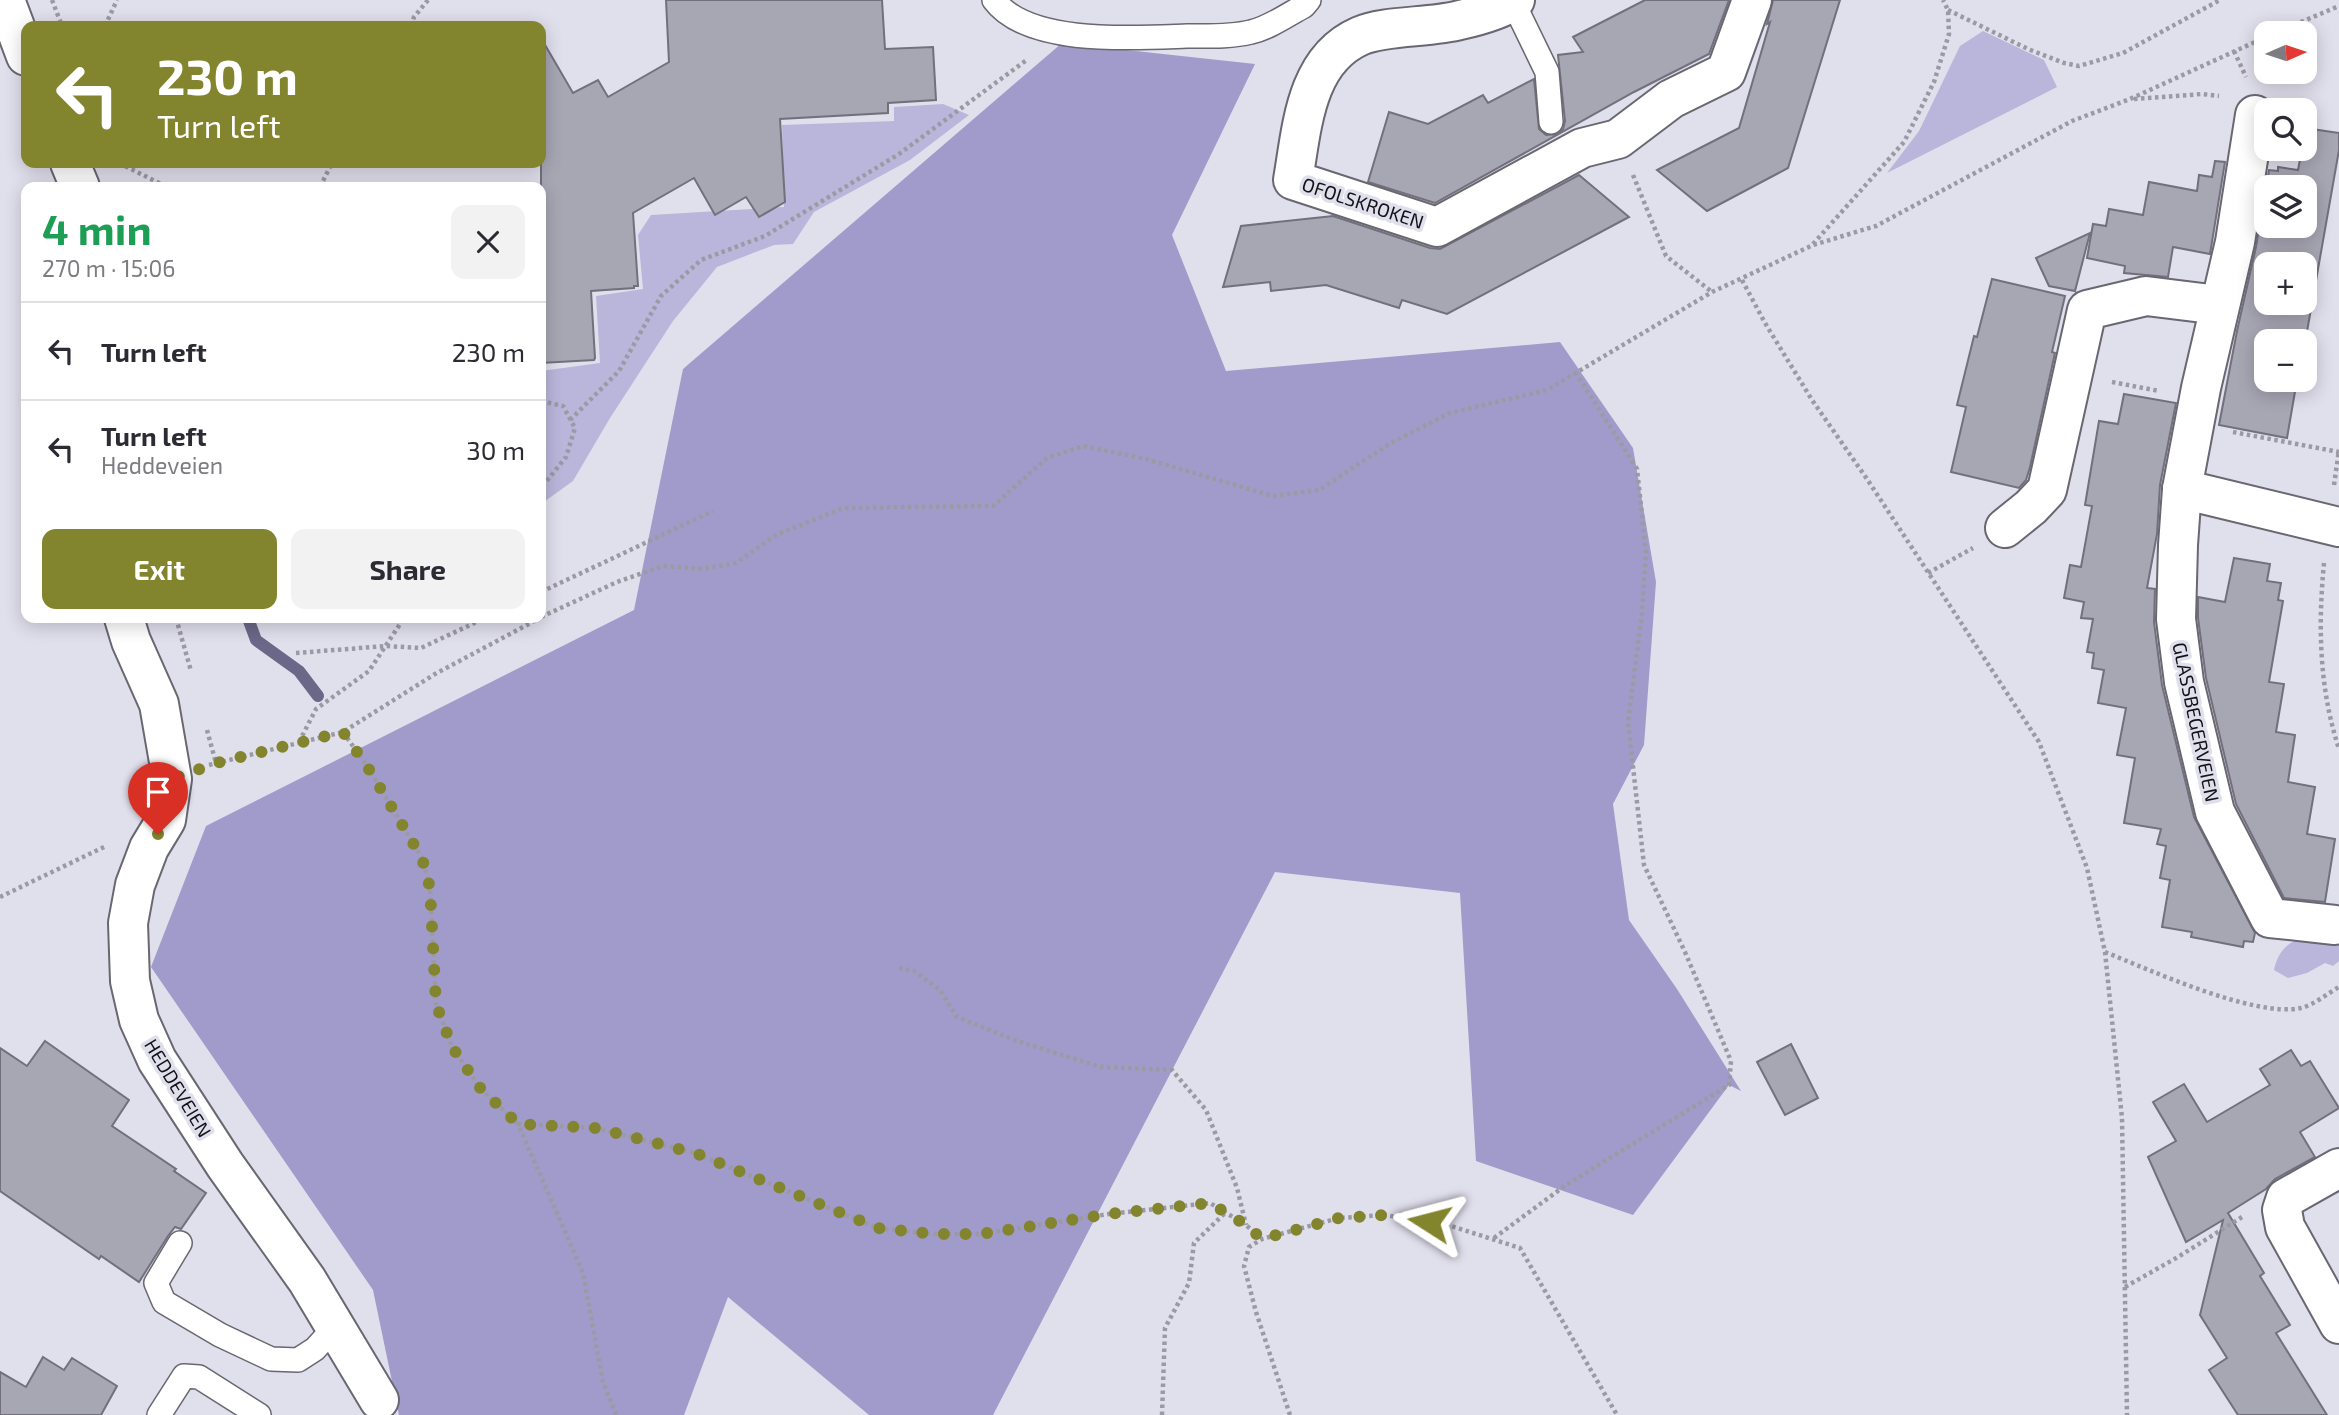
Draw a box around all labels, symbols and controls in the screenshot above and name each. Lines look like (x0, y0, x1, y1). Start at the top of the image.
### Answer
north arrow (2254, 21, 2317, 84)
map controls (2254, 21, 2317, 392)
text: 230 m (157, 46, 298, 105)
icon: left (42, 49, 133, 140)
button: search (2254, 98, 2317, 161)
text: Turn left (157, 106, 281, 144)
street label: OFOLSKROKEN (1299, 172, 1427, 233)
button: layers (2254, 175, 2317, 238)
text: 4 min (42, 203, 152, 253)
button: close (451, 205, 525, 279)
button: + (2254, 252, 2317, 315)
text: 270 m · 15:06 (42, 254, 175, 282)
button: − (2254, 329, 2317, 392)
icon: left (42, 332, 80, 370)
text: Turn left (101, 336, 207, 367)
text: 230 m (452, 336, 525, 367)
text: Turn left (101, 420, 207, 451)
icon: left (42, 430, 80, 468)
text: 30 m (466, 434, 525, 465)
text: Heddeveien (101, 451, 223, 479)
button: Exit (42, 529, 277, 609)
button: Share (291, 529, 525, 609)
street label: GLASSBEGERVEIEN (2168, 640, 2225, 804)
pin (128, 762, 188, 834)
icon: arrive (139, 773, 177, 811)
street label: HEDDEVEIEN (140, 1034, 217, 1141)
position arrow (1392, 1185, 1466, 1259)

